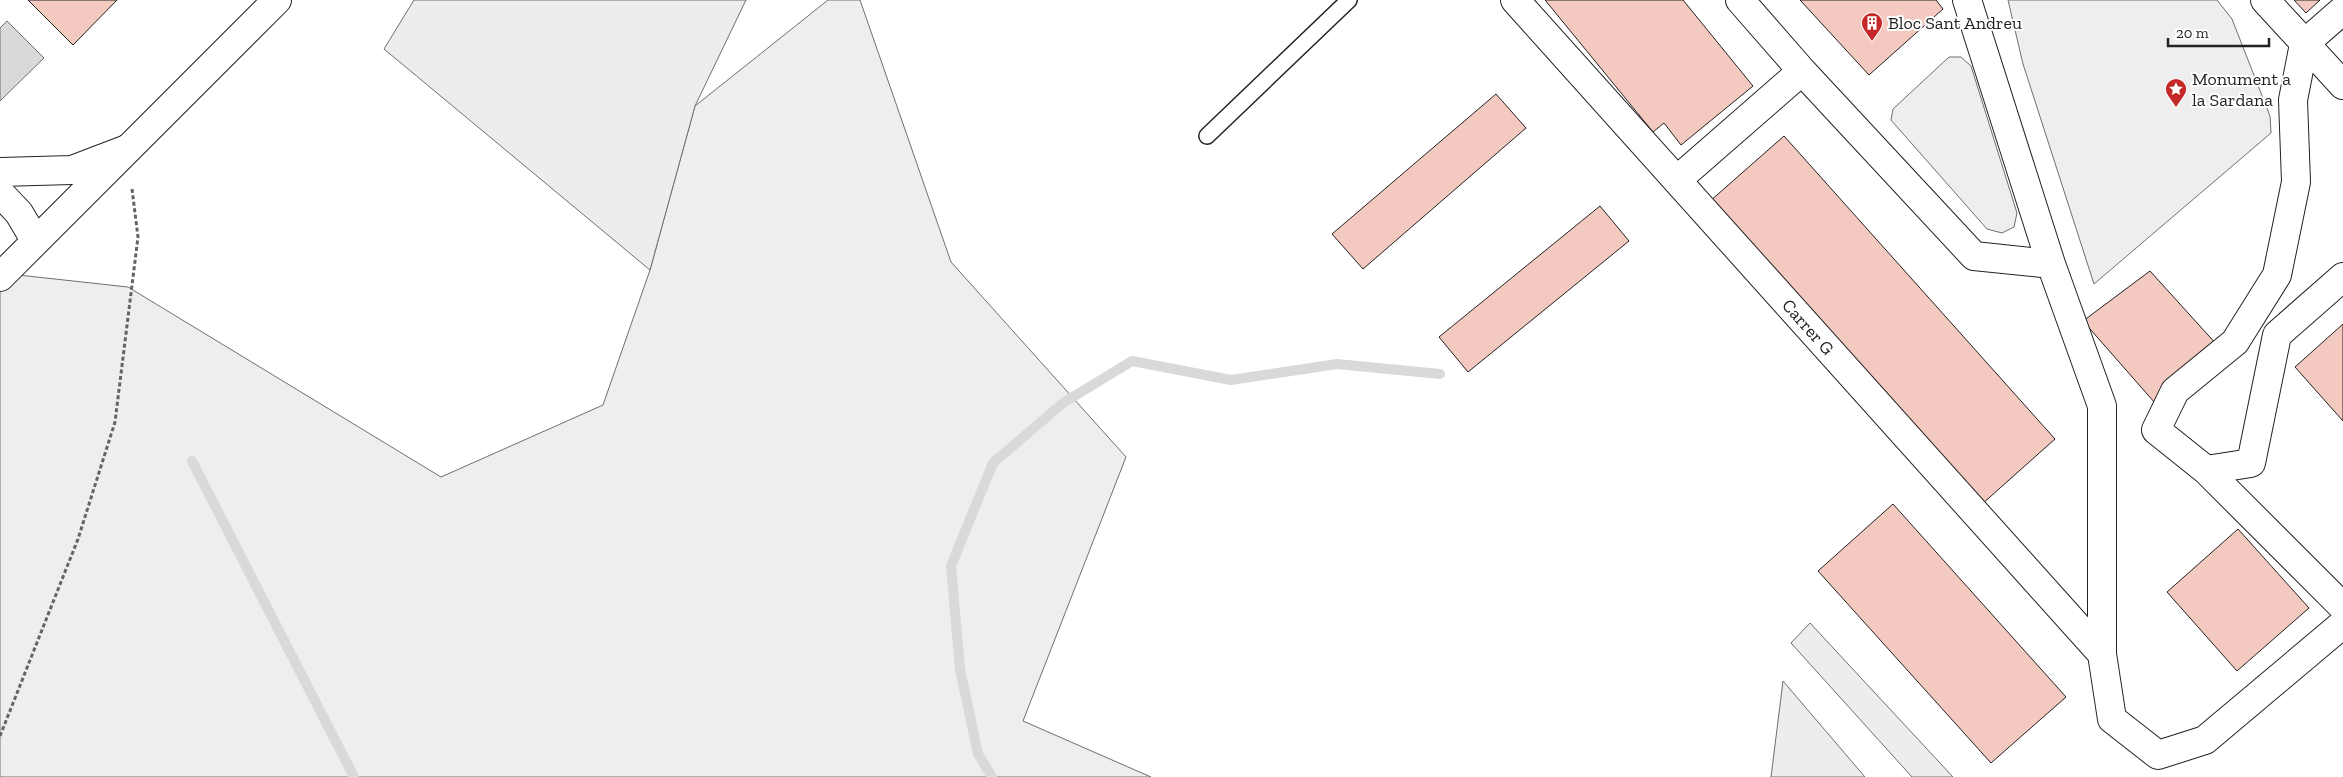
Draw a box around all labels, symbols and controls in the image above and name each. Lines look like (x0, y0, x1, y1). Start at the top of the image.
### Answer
building icon: Bloc Sant Andreu (1860, 11, 1884, 42)
place label: Bloc Sant Andreu (1888, 12, 2022, 34)
scale bar (2168, 15, 2269, 47)
text: 20 m (2176, 24, 2209, 42)
place label: Monument a la Sardana (2192, 68, 2291, 111)
place icon: Monument a la Sardana (2164, 77, 2188, 108)
street label: Carrer G (1777, 294, 1839, 360)

